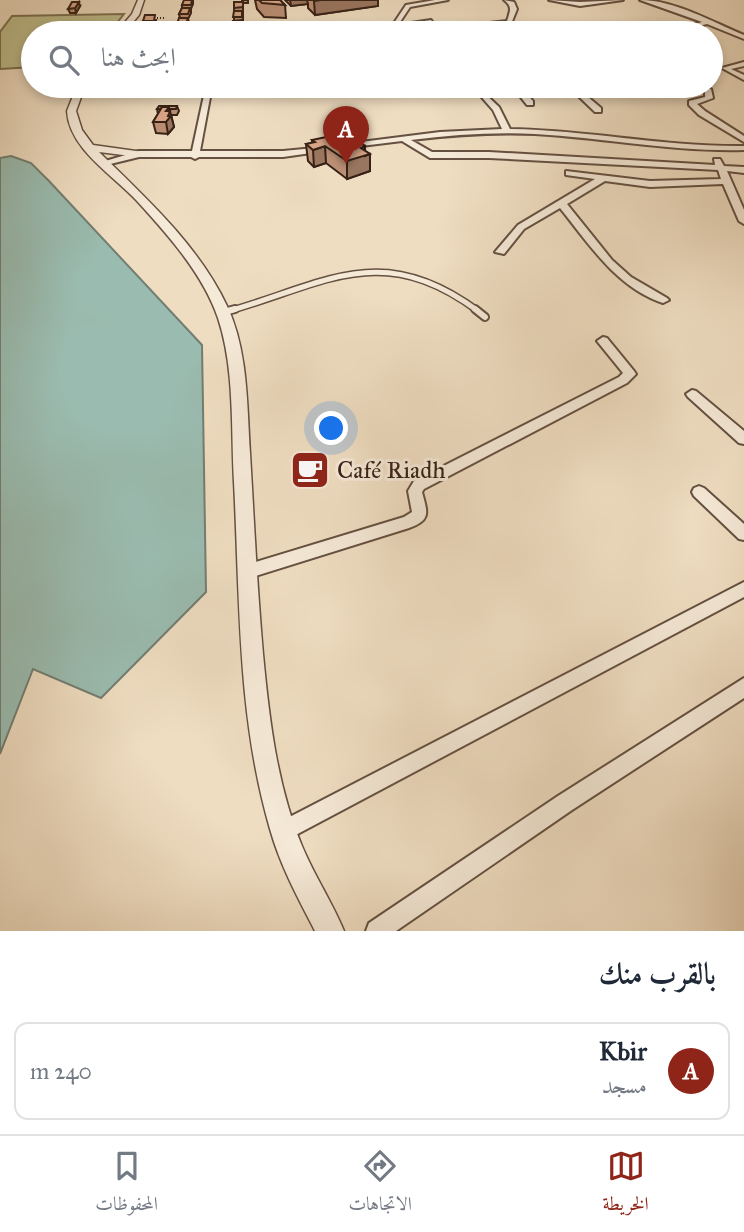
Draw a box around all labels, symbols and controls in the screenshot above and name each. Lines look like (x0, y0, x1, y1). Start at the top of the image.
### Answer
search box (21, 21, 723, 98)
icon: search (45, 41, 83, 79)
text: ابحث هنا (101, 41, 176, 73)
pin: A (323, 106, 369, 164)
your location (314, 411, 348, 445)
cafe icon: Café Riadh (289, 449, 331, 491)
place label: Café Riadh (337, 455, 446, 485)
text: بالقرب منك (599, 956, 716, 992)
text: Kbir (599, 1035, 647, 1067)
text: 240 m (30, 1057, 92, 1085)
text: A (683, 1057, 699, 1085)
text: مسجد (602, 1071, 647, 1099)
tab: المحفوظات (95, 1147, 158, 1222)
tab: الاتجاهات (349, 1147, 412, 1222)
tab: الخريطة (602, 1147, 649, 1222)

